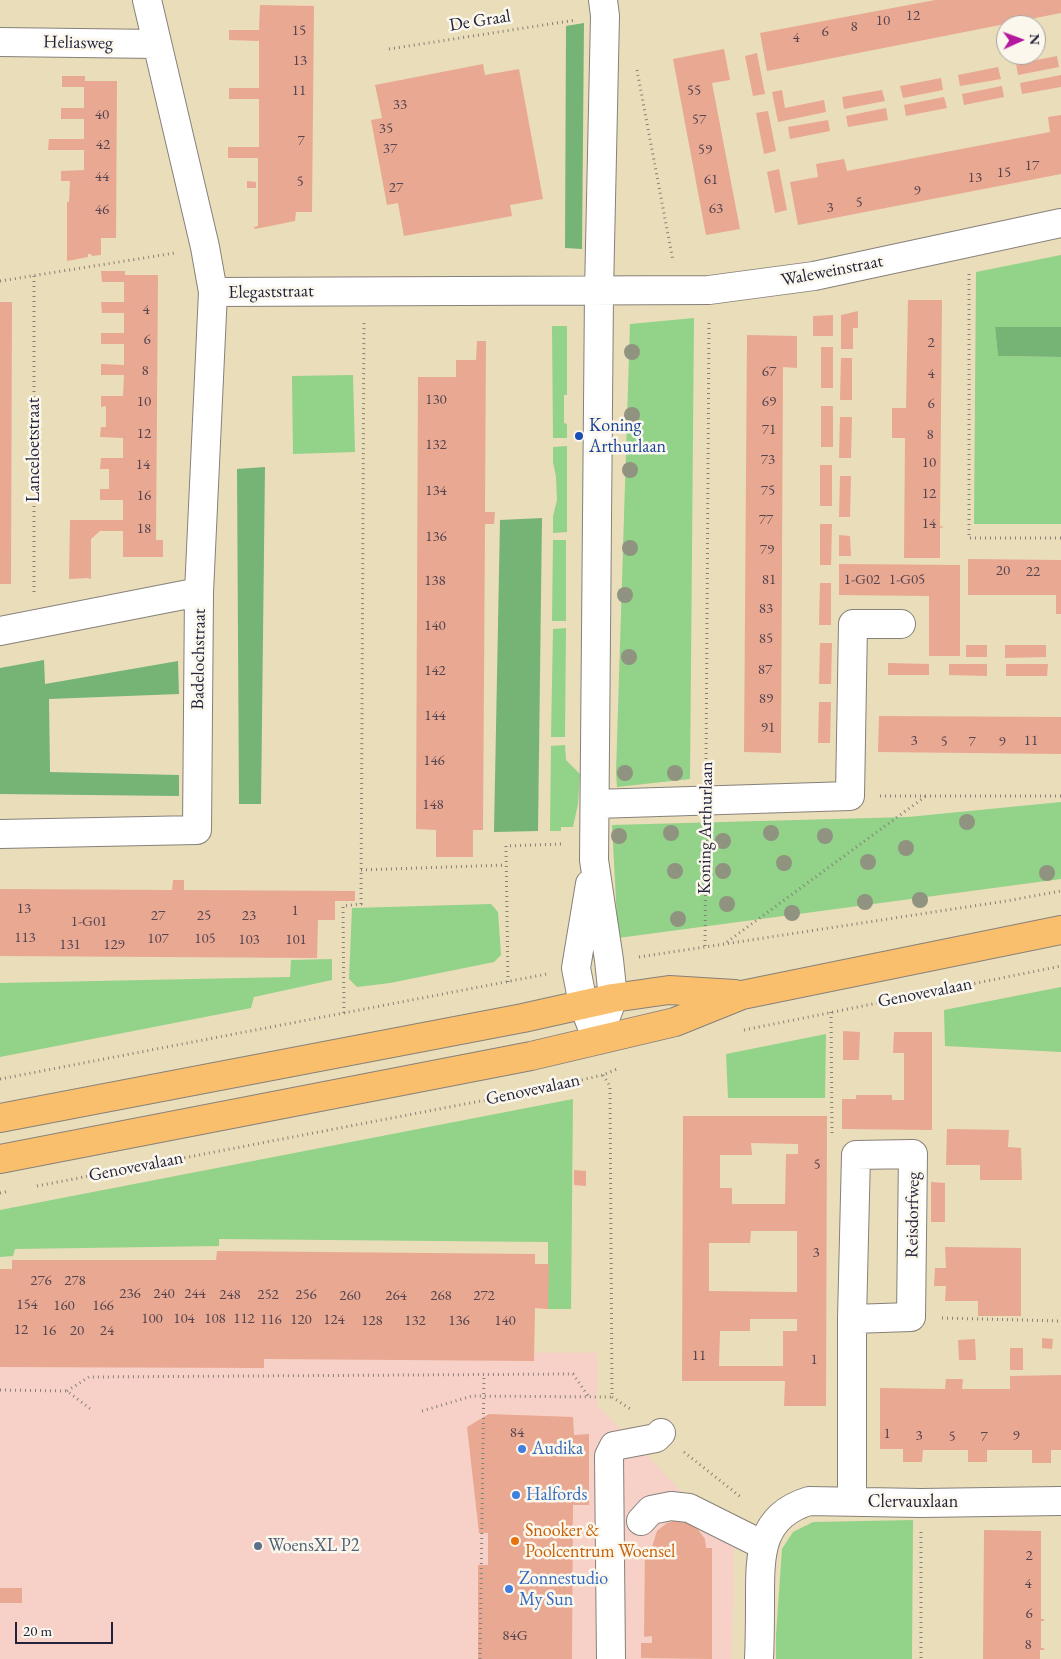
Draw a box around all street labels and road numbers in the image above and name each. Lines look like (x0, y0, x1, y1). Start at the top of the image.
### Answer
street label: De Graal (448, 5, 512, 37)
street label: Heliasweg (43, 32, 113, 54)
street label: Waleweinstraat (779, 251, 885, 291)
street label: Elegaststraat (228, 280, 314, 304)
street label: Lanceloetstraat (23, 398, 45, 502)
street label: Badelochstraat (187, 608, 211, 710)
street label: Koning Arthurlaan (694, 761, 718, 895)
street label: Genovevalaan (876, 973, 974, 1013)
street label: Genovevalaan (484, 1069, 582, 1111)
street label: Genovevalaan (87, 1147, 185, 1187)
street label: Reisdorfweg (901, 1172, 925, 1258)
street label: Clervauxlaan (868, 1491, 958, 1513)

